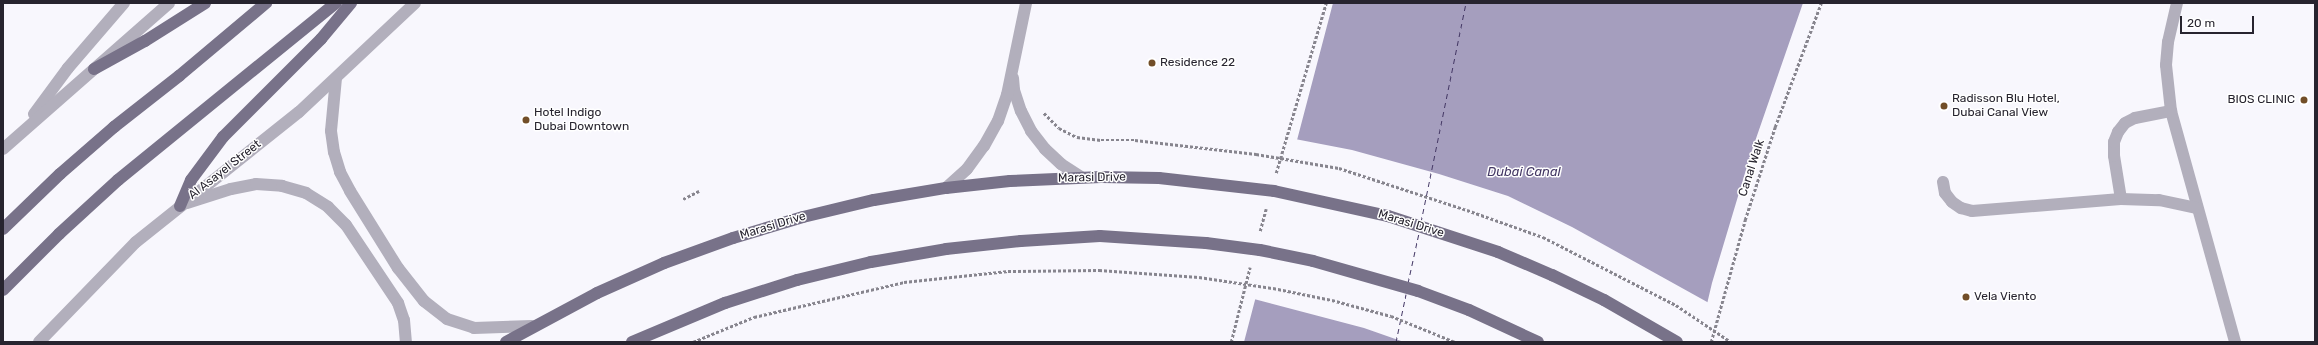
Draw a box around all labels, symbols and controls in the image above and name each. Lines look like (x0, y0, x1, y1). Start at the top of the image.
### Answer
scale bar (2182, 8, 2256, 34)
text: 20 m (2187, 16, 2215, 30)
place label: Residence 22 (1160, 56, 1235, 70)
marker: Residence 22 (1147, 58, 1157, 68)
place label: Radisson Blu Hotel, Dubai Canal View (1952, 92, 2060, 120)
place label: BIOS CLINIC (2228, 93, 2295, 107)
marker: BIOS CLINIC (2298, 94, 2310, 106)
marker: Radisson Blu Hotel, Dubai Canal View (1939, 101, 1949, 111)
place label: Hotel Indigo Dubai Downtown (534, 106, 629, 134)
marker: Hotel Indigo Dubai Downtown (521, 115, 531, 125)
street label: Al Asayel Street (186, 137, 264, 203)
street label: Canal Walk (1736, 138, 1768, 198)
water label: Dubai Canal (1487, 164, 1561, 180)
street label: Marasi Drive (1058, 170, 1126, 186)
street label: Marasi Drive (1376, 207, 1446, 241)
street label: Marasi Drive (738, 209, 808, 243)
place label: Vela Viento (1974, 290, 2037, 304)
marker: Vela Viento (1961, 292, 1971, 302)

